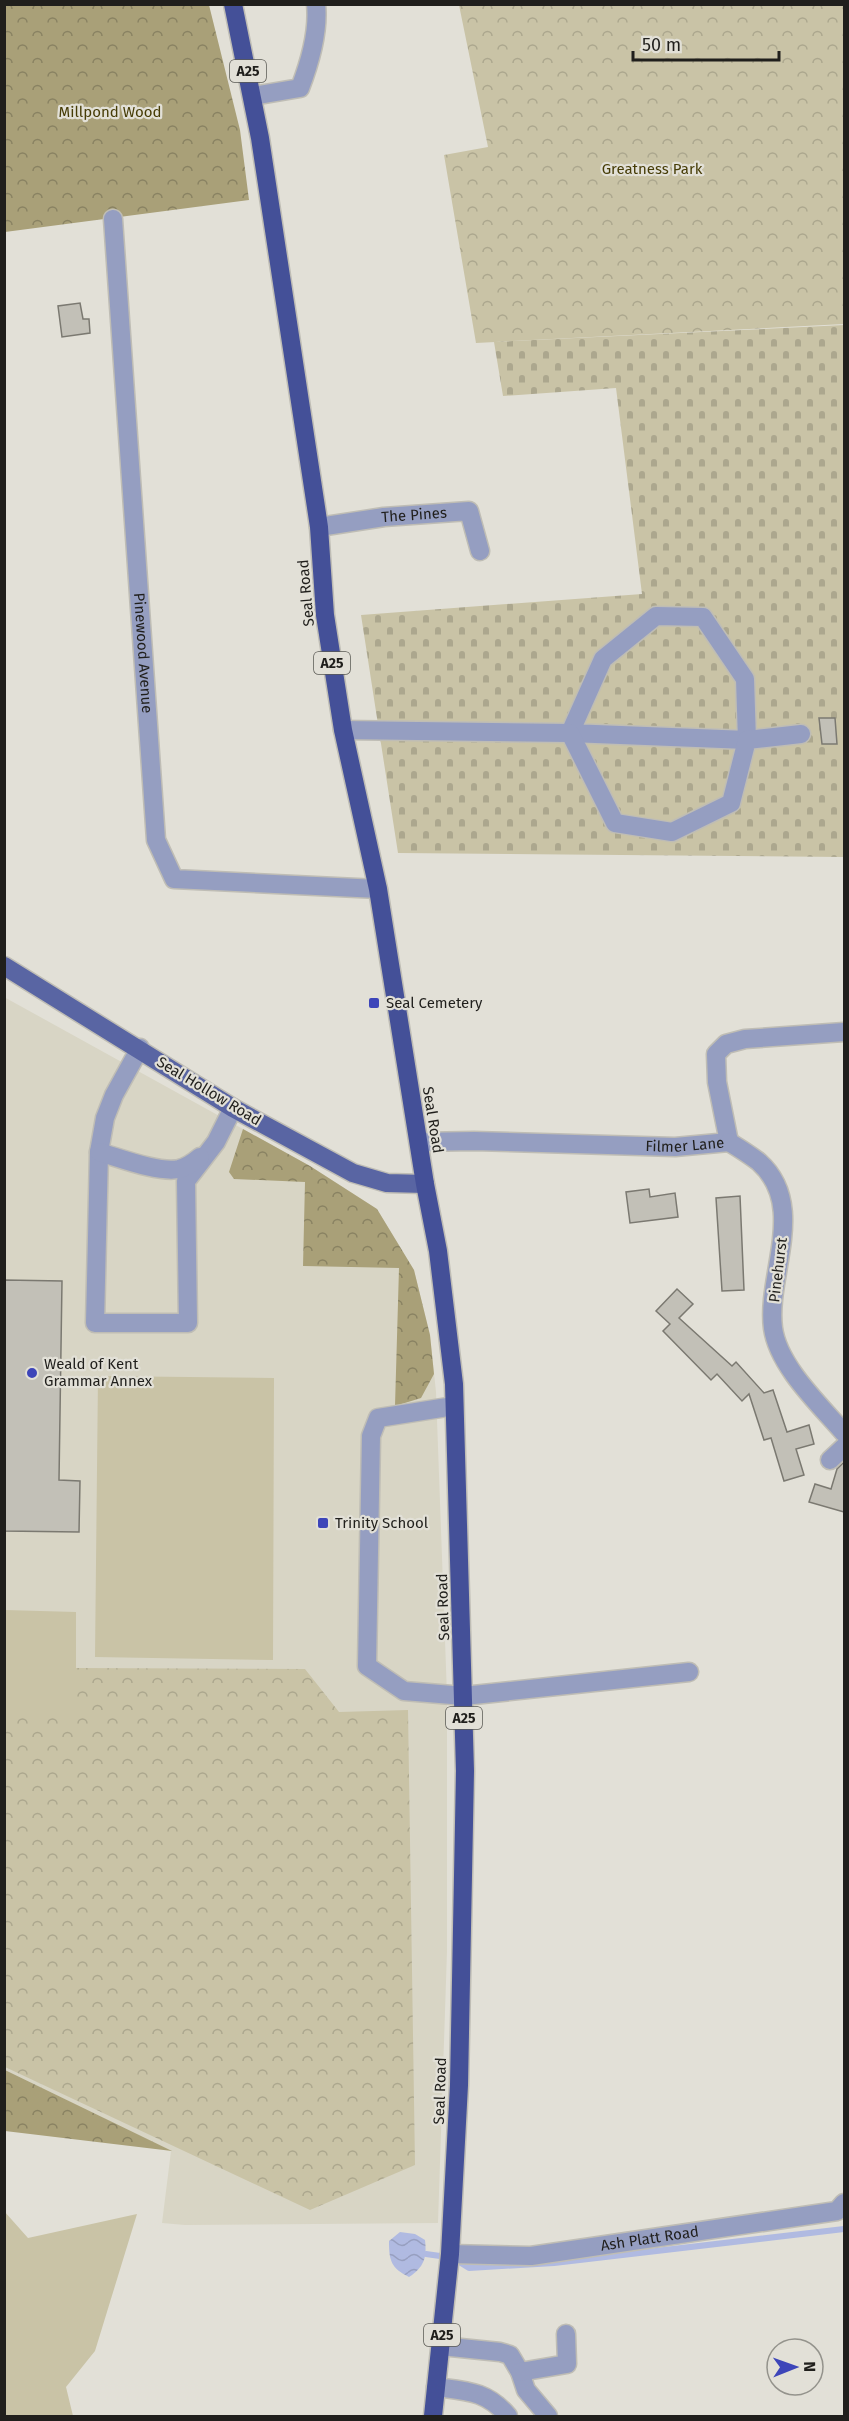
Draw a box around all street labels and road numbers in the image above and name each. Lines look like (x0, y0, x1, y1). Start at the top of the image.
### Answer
road number: A25 (230, 60, 266, 82)
street label: The Pines (381, 504, 448, 526)
street label: Seal Road (294, 559, 318, 627)
street label: Pinewood Avenue (130, 592, 156, 714)
road number: A25 (314, 652, 350, 674)
street label: Seal Hollow Road (154, 1053, 264, 1129)
street label: Seal Road (419, 1085, 447, 1155)
street label: Filmer Lane (645, 1133, 725, 1156)
street label: Pinehurst (765, 1236, 791, 1304)
street label: Seal Road (433, 1573, 453, 1641)
road number: A25 (446, 1707, 482, 1729)
street label: Seal Road (430, 2057, 450, 2125)
street label: Ash Platt Road (599, 2222, 700, 2255)
road number: A25 (424, 2324, 460, 2346)

